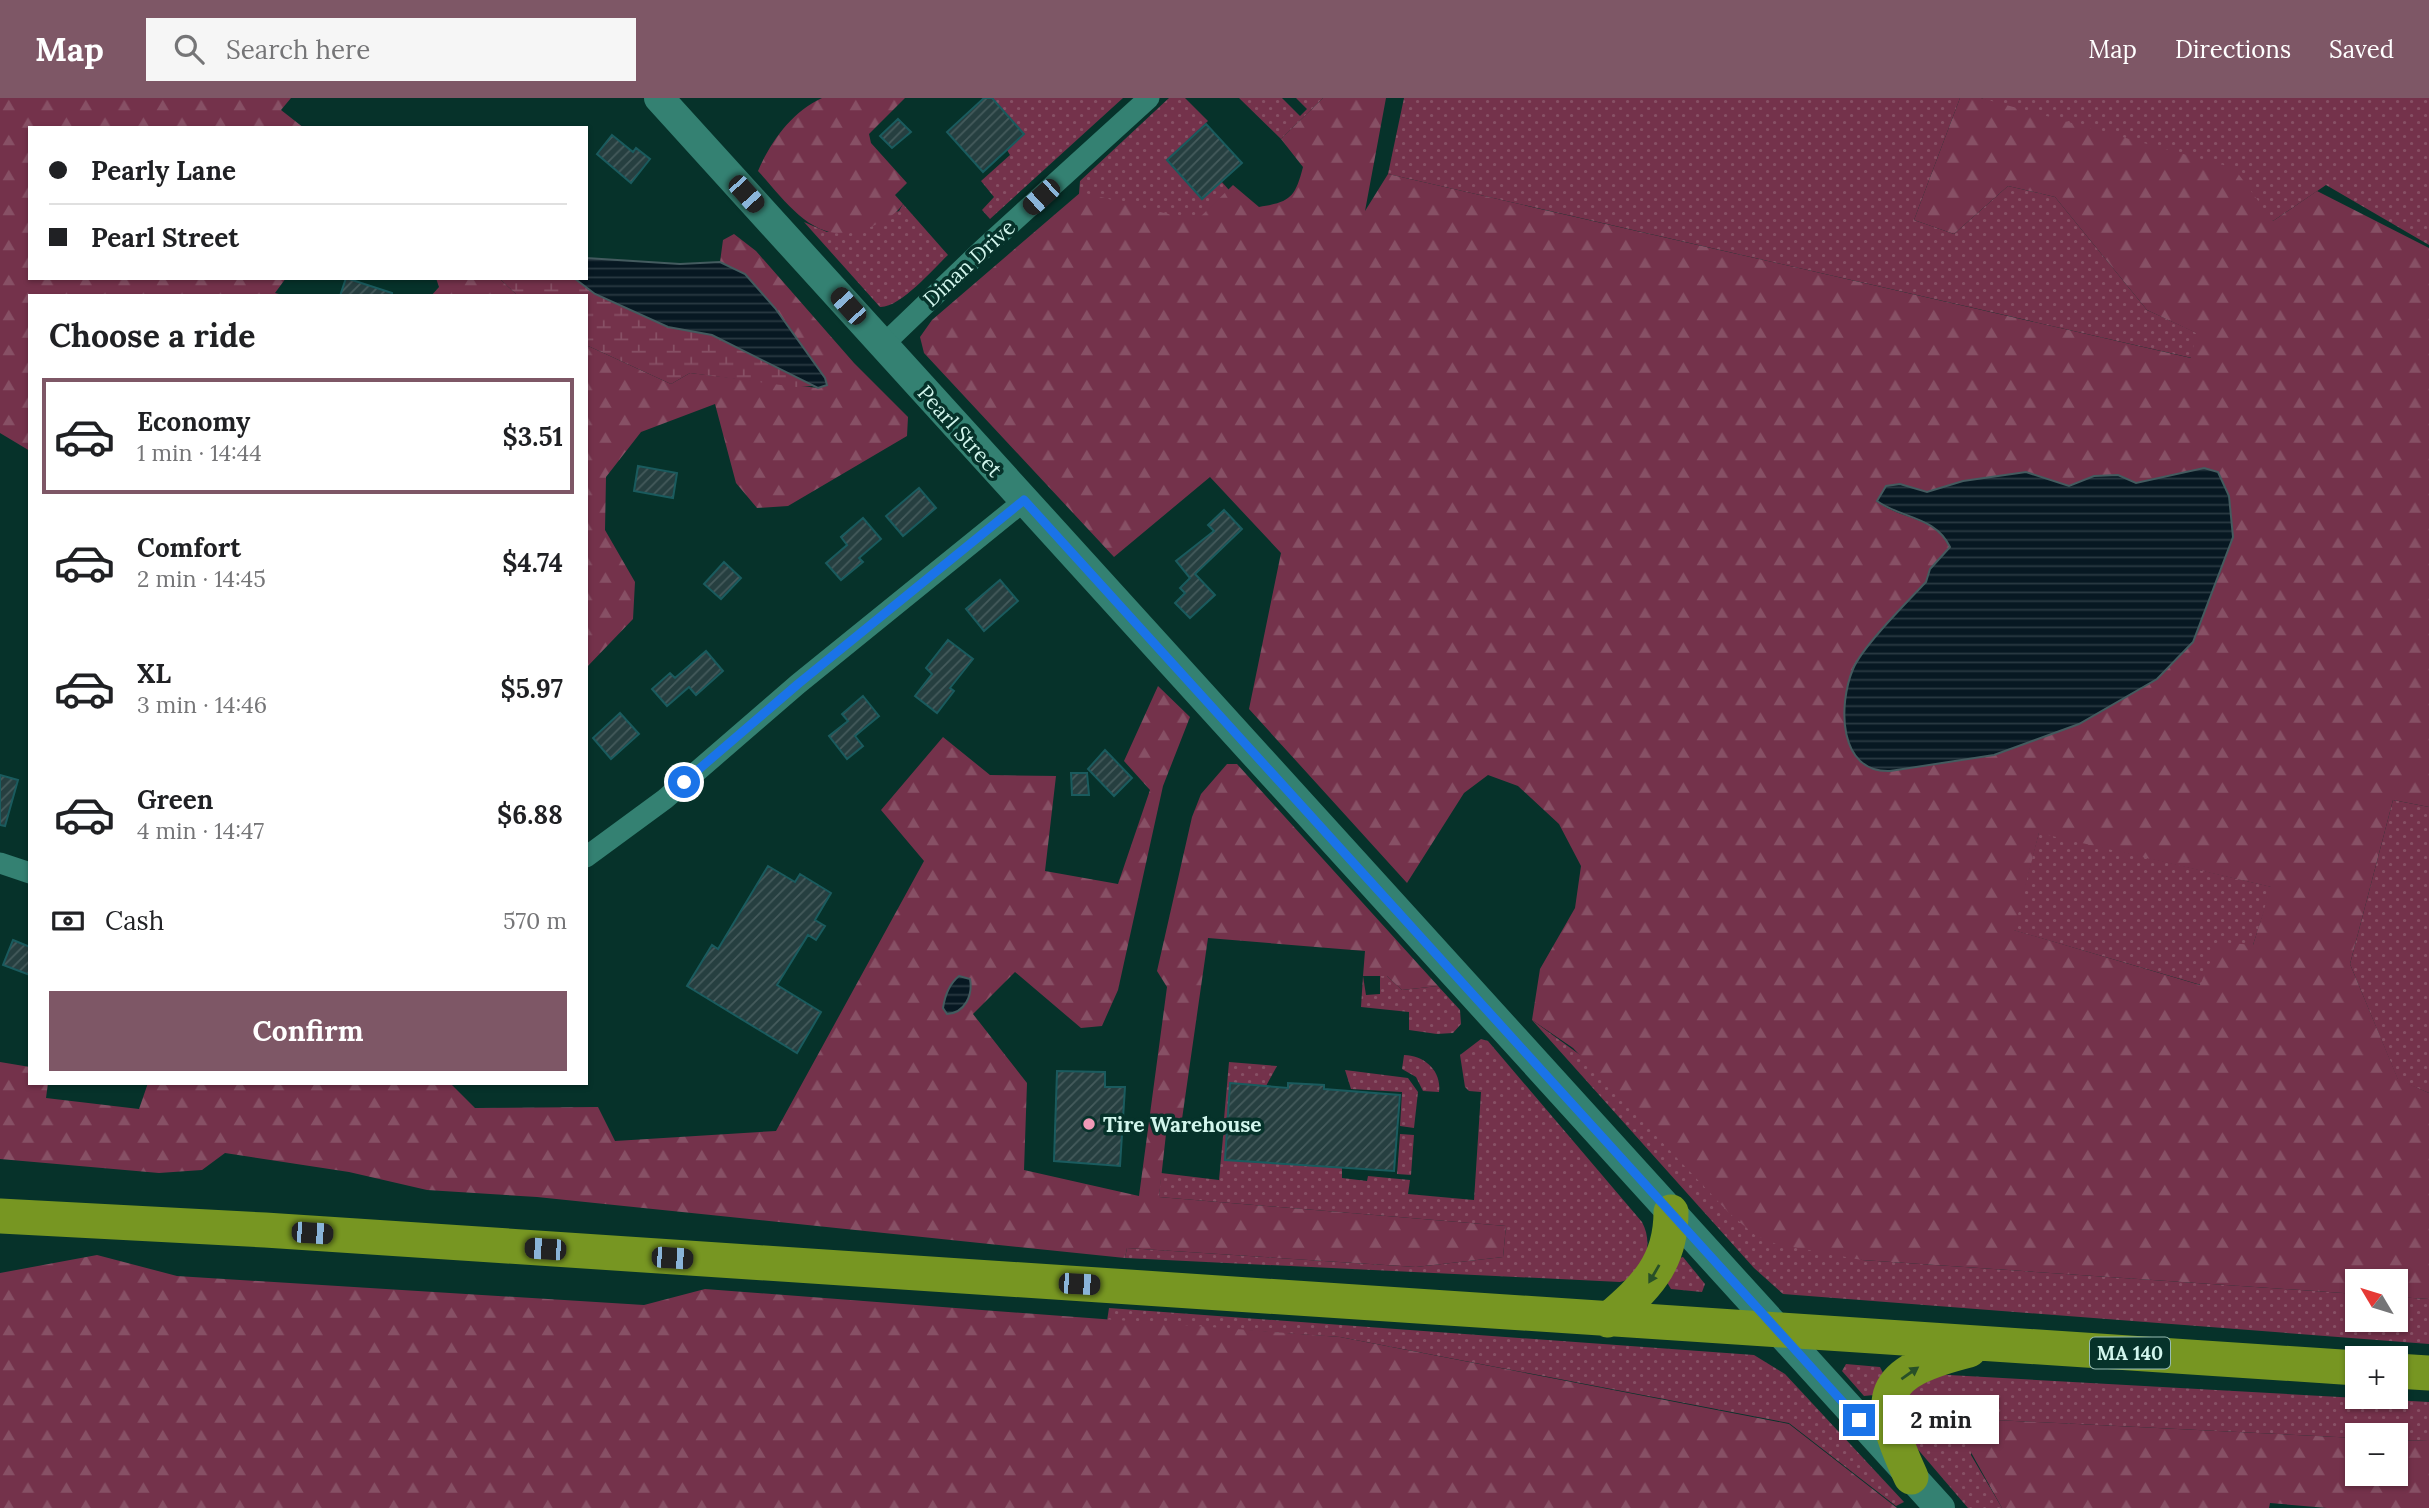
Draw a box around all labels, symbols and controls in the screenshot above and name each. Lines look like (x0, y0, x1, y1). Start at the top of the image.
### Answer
search box (146, 18, 636, 81)
text: Map (35, 28, 104, 70)
icon: search (170, 30, 208, 68)
text: Search here (226, 33, 370, 66)
text: Map (2088, 34, 2137, 65)
text: Directions (2175, 34, 2291, 65)
text: Saved (2329, 34, 2394, 65)
text: Pearly Lane (91, 154, 236, 187)
car (725, 171, 768, 217)
car (1019, 175, 1064, 219)
street label: Dinan Drive (917, 214, 1021, 312)
text: Pearl Street (91, 221, 239, 254)
car (827, 283, 870, 329)
text: Choose a ride (49, 315, 256, 356)
street label: Pearl Street (912, 379, 1009, 483)
icon: car (53, 405, 116, 468)
text: Economy (137, 405, 250, 438)
text: $3.51 (502, 420, 563, 453)
text: 1 min · 14:44 (137, 438, 262, 467)
icon: car (53, 531, 116, 594)
text: Comfort (137, 531, 241, 564)
text: $4.74 (502, 546, 563, 579)
text: 2 min · 14:45 (137, 564, 266, 593)
icon: car (53, 657, 116, 720)
text: XL (137, 657, 171, 690)
text: $5.97 (500, 672, 563, 705)
text: 3 min · 14:46 (137, 690, 267, 719)
route start (668, 766, 700, 798)
icon: car (53, 783, 116, 846)
text: Green (137, 783, 213, 816)
text: $6.88 (497, 798, 563, 831)
text: 4 min · 14:47 (137, 816, 264, 845)
icon: cash (49, 902, 87, 940)
text: Cash (105, 904, 164, 937)
text: 570 m (503, 906, 567, 935)
button: Confirm (49, 991, 567, 1071)
place label: Tire Warehouse (1103, 1111, 1262, 1138)
marker: Tire Warehouse (1081, 1116, 1097, 1132)
car (291, 1221, 334, 1245)
car (524, 1237, 567, 1261)
car (651, 1246, 694, 1270)
one-way arrow (1648, 1264, 1660, 1283)
north arrow (2345, 1269, 2408, 1332)
map controls (2345, 1269, 2408, 1486)
car (1058, 1272, 1101, 1296)
road number: MA 140 (2090, 1338, 2170, 1368)
button: + (2345, 1346, 2408, 1409)
one-way arrow (1901, 1366, 1919, 1380)
callout: 2 min (1884, 1396, 1999, 1444)
route end (1843, 1404, 1875, 1436)
text: 2 min (1910, 1405, 1972, 1434)
button: − (2345, 1423, 2408, 1486)

